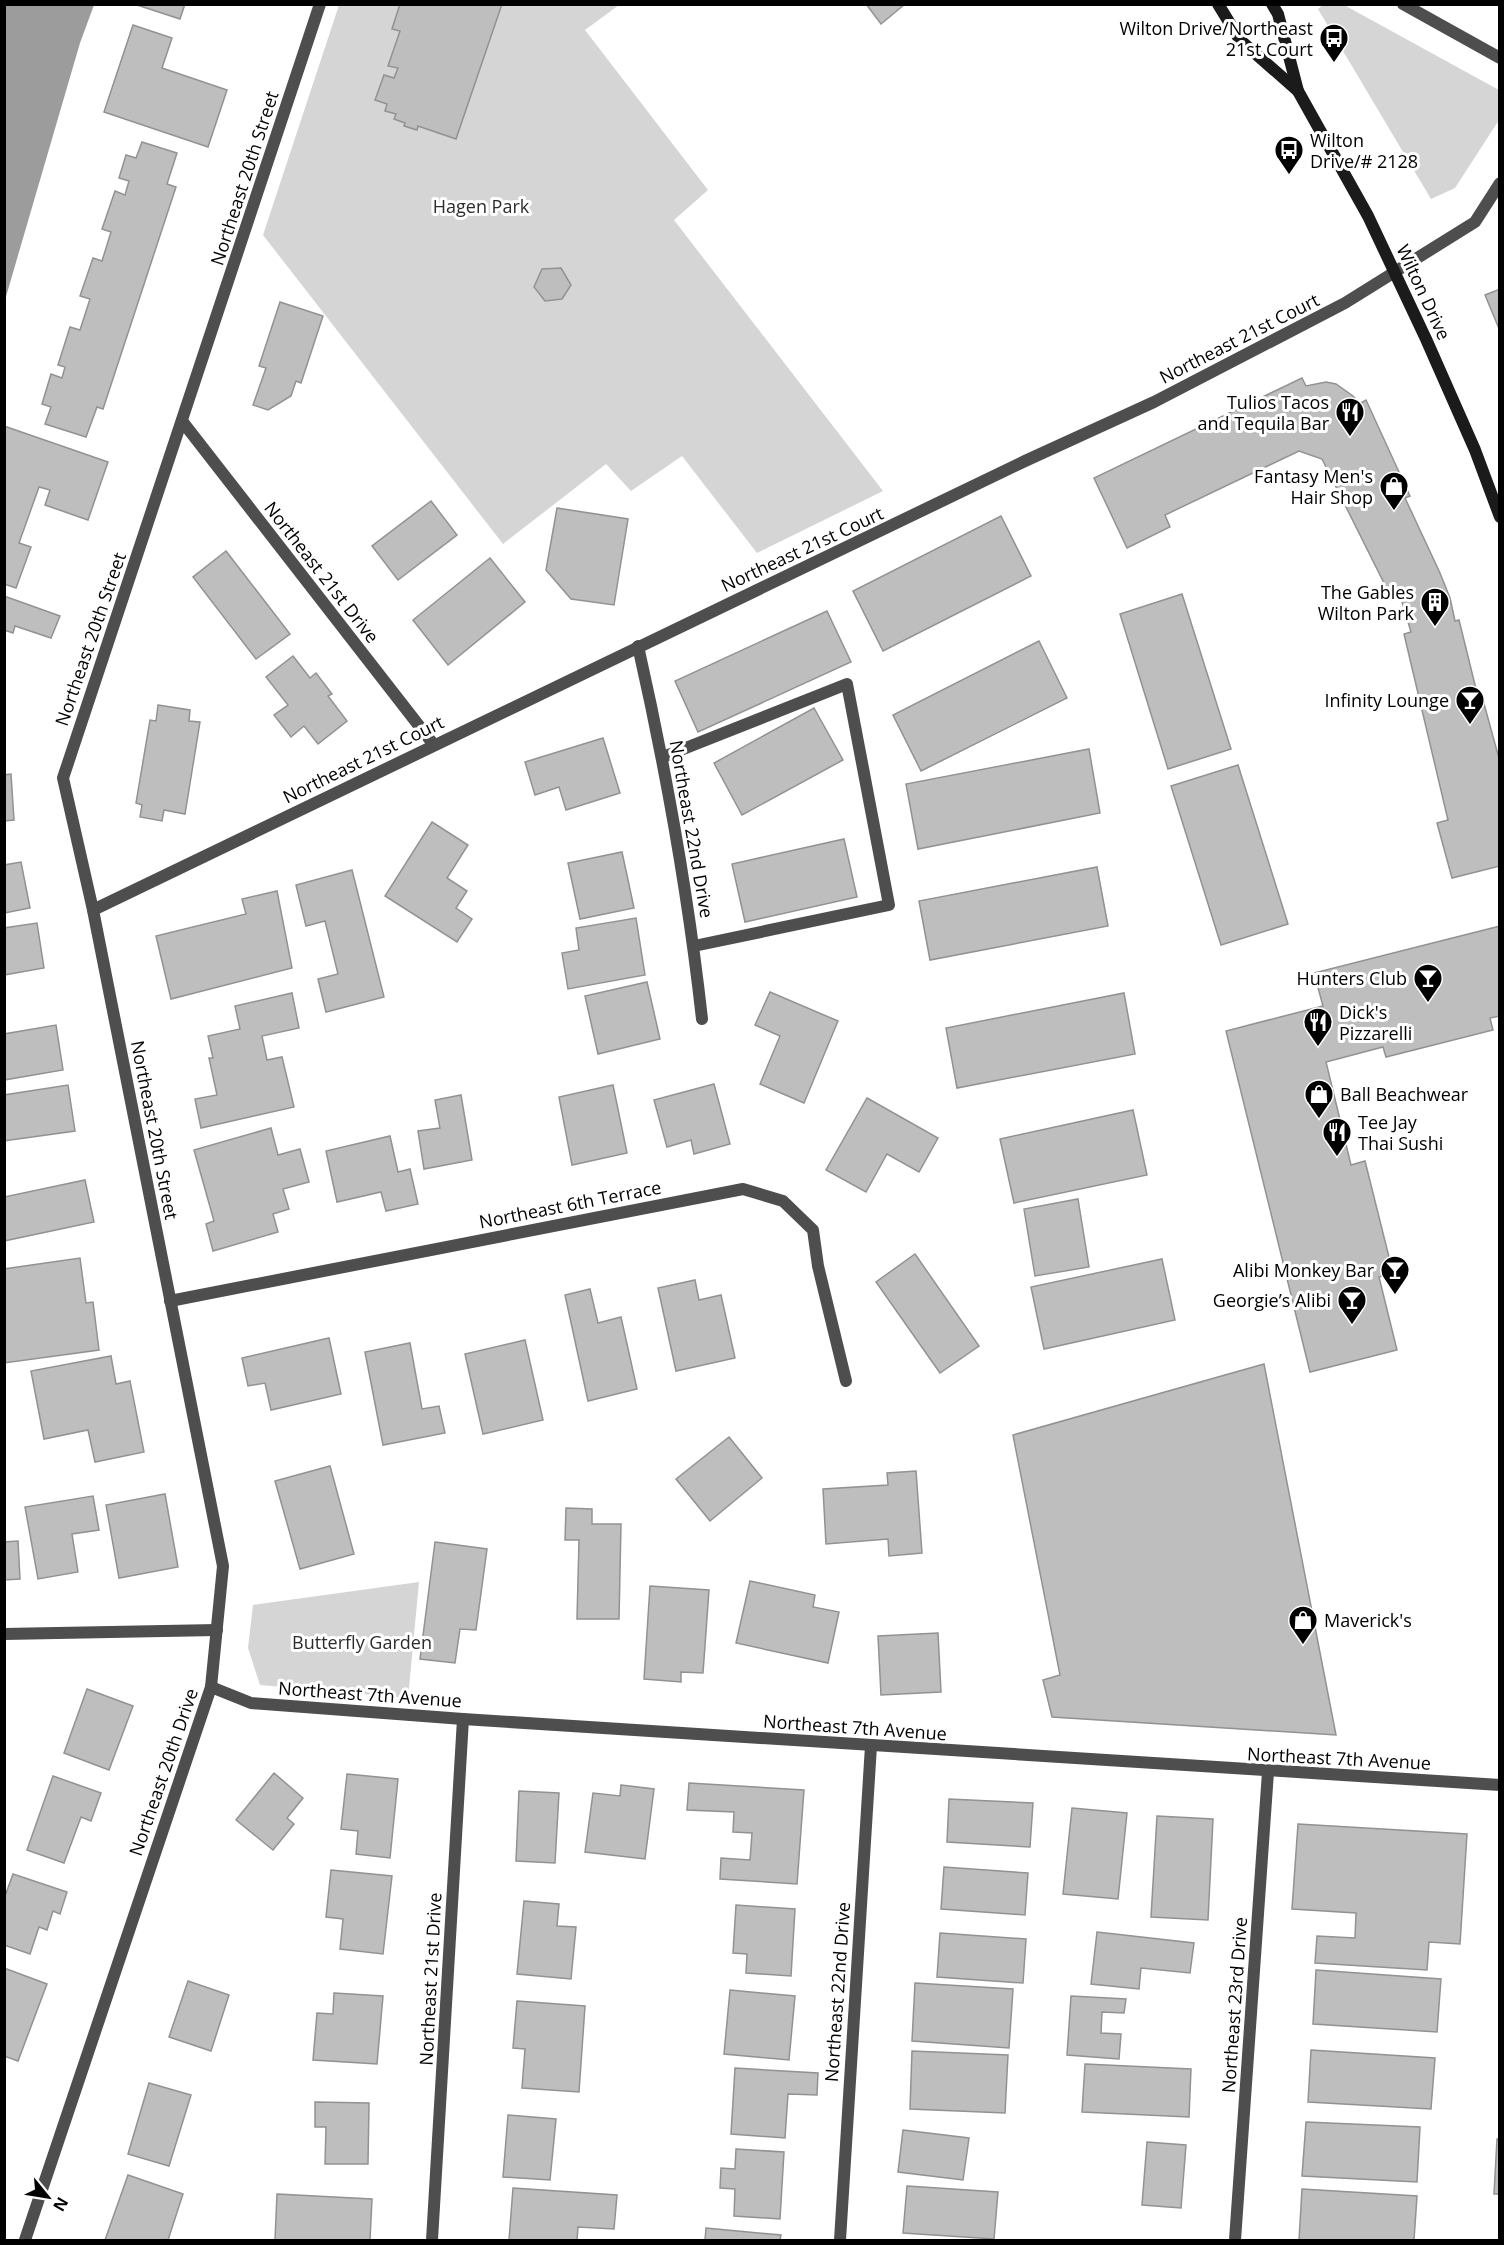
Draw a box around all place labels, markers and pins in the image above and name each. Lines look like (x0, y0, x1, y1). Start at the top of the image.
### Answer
place label: Wilton Drive/Northeast 21st Court (1119, 16, 1313, 61)
bus stop icon: Wilton Drive/Northeast 21st Court (1318, 22, 1350, 64)
place label: Wilton Drive/# 2128 (1310, 128, 1418, 173)
bus stop icon: Wilton Drive/# 2128 (1273, 134, 1305, 176)
place label: Tulios Tacos and Tequila Bar (1197, 390, 1330, 435)
restaurant icon: Tulios Tacos and Tequila Bar (1334, 396, 1366, 438)
place label: Fantasy Men's Hair Shop (1254, 464, 1373, 509)
shop icon: Fantasy Men's Hair Shop (1378, 470, 1410, 512)
place label: The Gables Wilton Park (1318, 580, 1415, 625)
building icon: The Gables Wilton Park (1419, 586, 1451, 628)
bar icon: Infinity Lounge (1454, 684, 1486, 726)
place label: Infinity Lounge (1324, 688, 1449, 712)
bar icon: Hunters Club (1412, 962, 1444, 1004)
place label: Hunters Club (1297, 966, 1407, 990)
place label: Dick's Pizzarelli (1339, 1000, 1412, 1045)
restaurant icon: Dick's Pizzarelli (1302, 1006, 1334, 1048)
shop icon: Ball Beachwear (1303, 1078, 1335, 1120)
place label: Ball Beachwear (1340, 1082, 1469, 1106)
place label: Tee Jay Thai Sushi (1358, 1110, 1443, 1155)
restaurant icon: Tee Jay Thai Sushi (1321, 1116, 1353, 1158)
bar icon: Alibi Monkey Bar (1379, 1254, 1411, 1296)
place label: Alibi Monkey Bar (1233, 1258, 1375, 1282)
bar icon: Georgie’s Alibi (1336, 1284, 1368, 1326)
place label: Georgie’s Alibi (1213, 1288, 1331, 1312)
shop icon: Maverick's (1287, 1604, 1319, 1646)
place label: Maverick's (1324, 1608, 1412, 1632)

